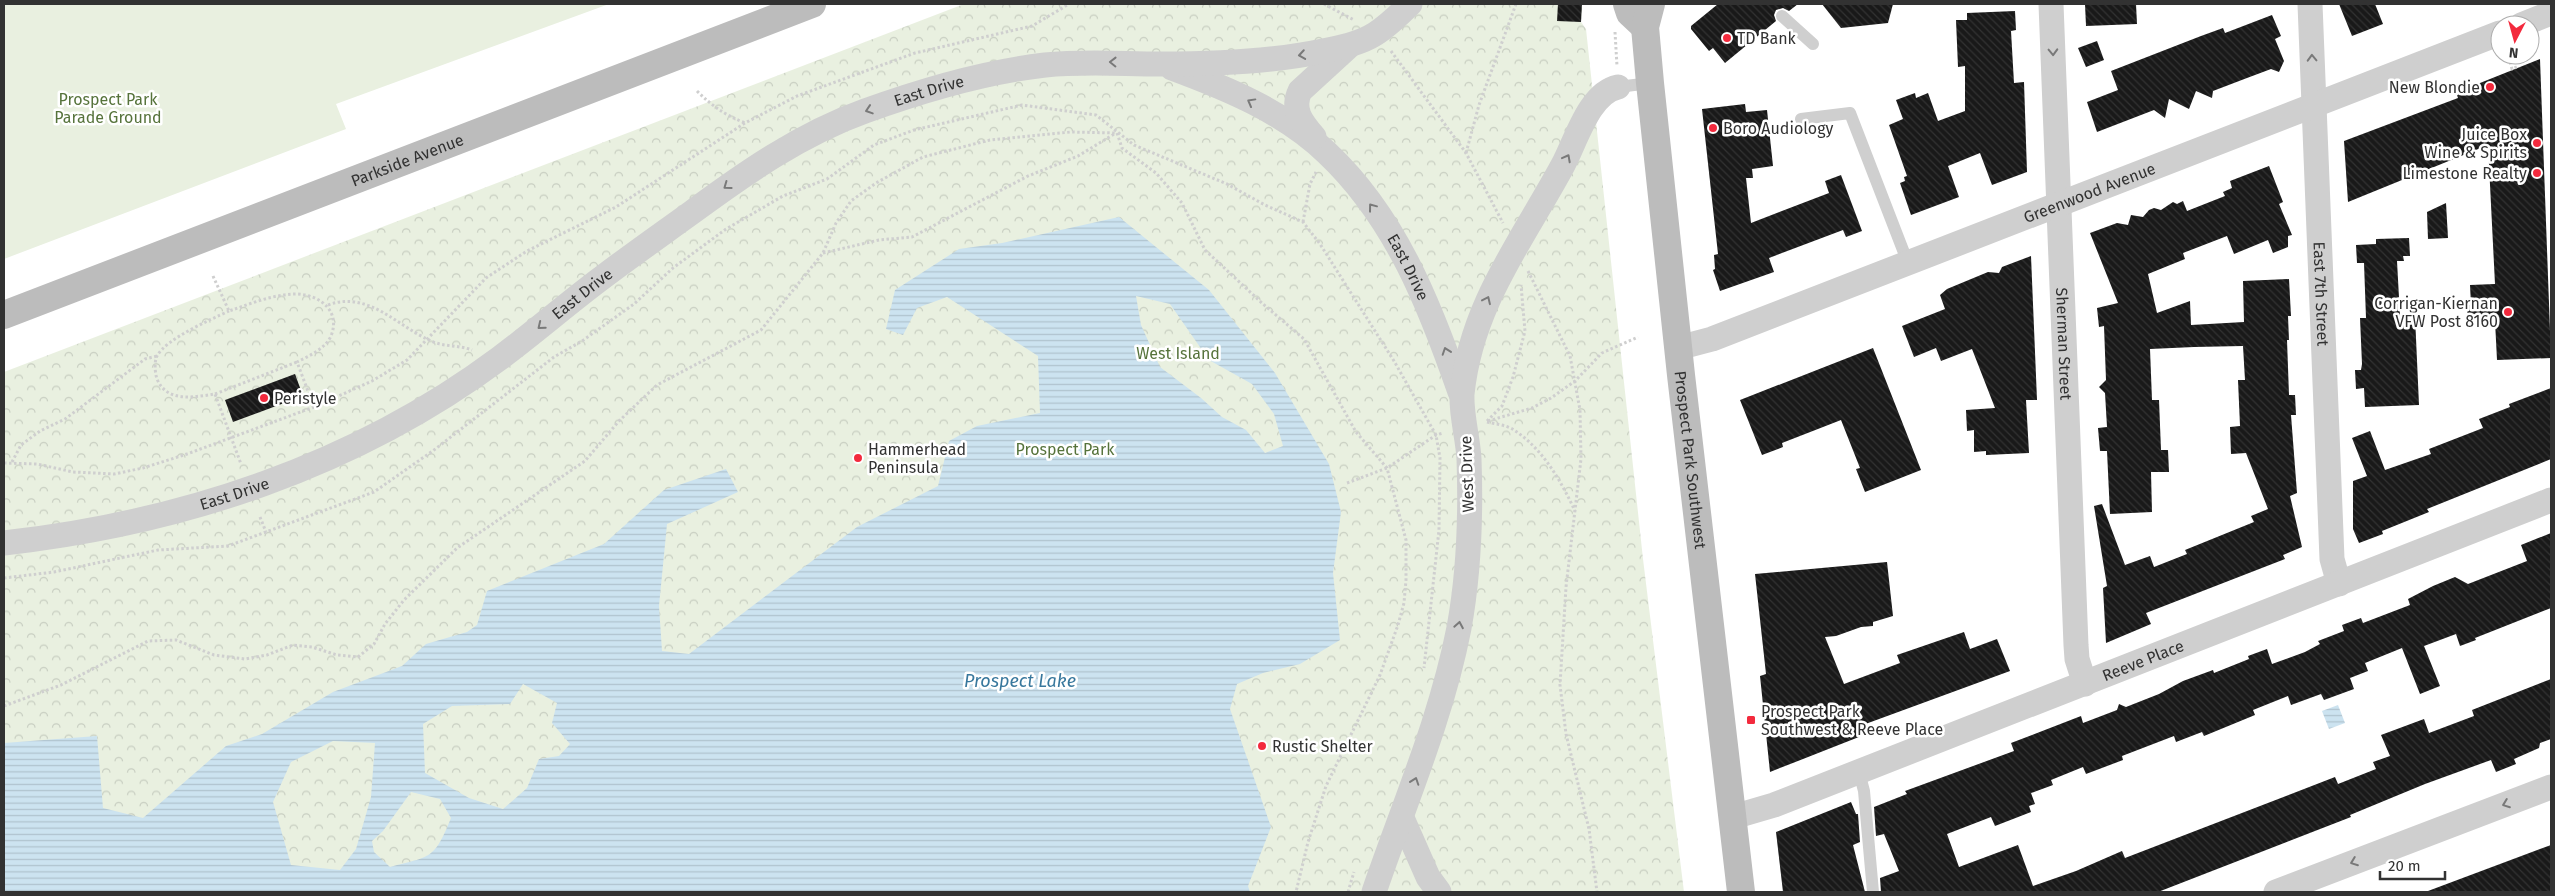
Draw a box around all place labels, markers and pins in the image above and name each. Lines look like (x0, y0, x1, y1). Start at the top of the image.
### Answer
place label: TD Bank (1737, 29, 1797, 48)
marker: TD Bank (1721, 32, 1733, 44)
place label: New Blondie (2389, 78, 2480, 97)
marker: New Blondie (2484, 81, 2496, 93)
place label: Boro Audiology (1723, 119, 1834, 138)
marker: Boro Audiology (1707, 122, 1719, 134)
place label: Juice Box Wine & Spirits (2424, 125, 2527, 162)
marker: Juice Box Wine & Spirits (2531, 137, 2543, 149)
place label: Limestone Realty (2403, 164, 2527, 183)
marker: Limestone Realty (2531, 167, 2543, 179)
place label: Corrigan-Kiernan VFW Post 8160 (2374, 294, 2498, 331)
marker: Corrigan-Kiernan VFW Post 8160 (2502, 306, 2514, 318)
place label: Peristyle (274, 389, 337, 408)
marker: Peristyle (258, 392, 270, 404)
place label: Hammerhead Peninsula (868, 440, 966, 477)
marker: Hammerhead Peninsula (852, 452, 864, 464)
place label: Prospect Park Southwest & Reeve Place (1761, 702, 1943, 739)
marker: Prospect Park Southwest & Reeve Place (1745, 714, 1757, 726)
place label: Rustic Shelter (1272, 737, 1373, 756)
marker: Rustic Shelter (1256, 740, 1268, 752)

